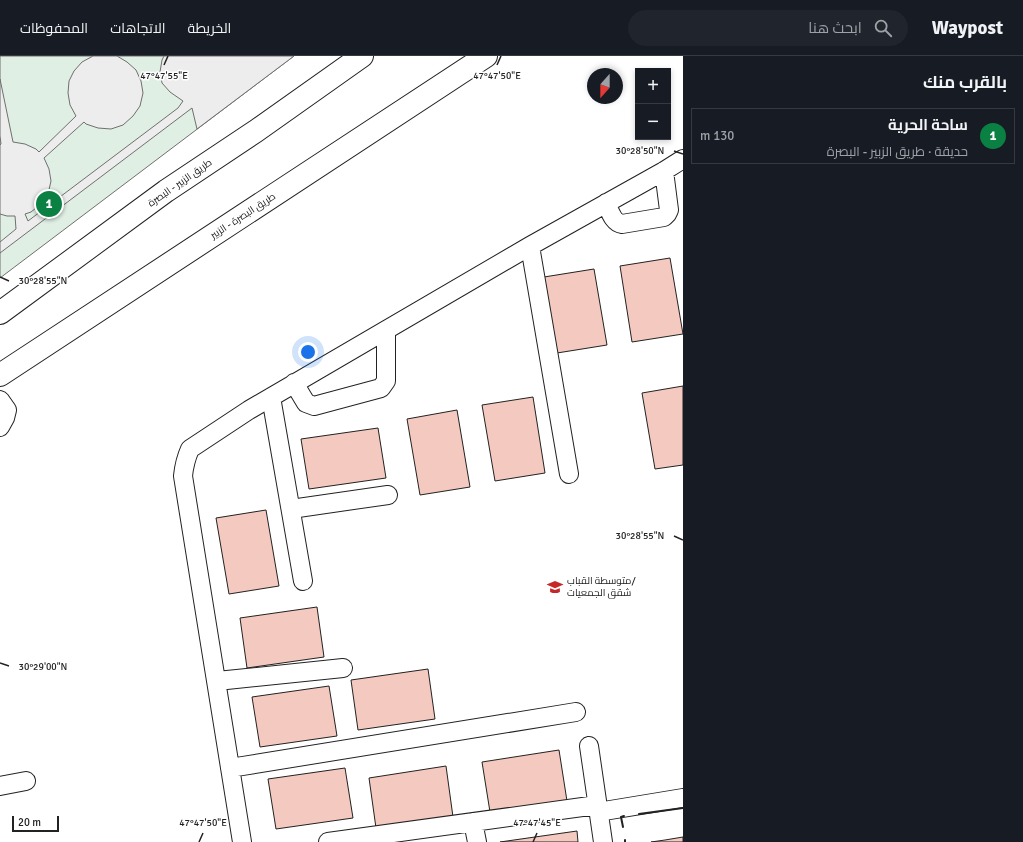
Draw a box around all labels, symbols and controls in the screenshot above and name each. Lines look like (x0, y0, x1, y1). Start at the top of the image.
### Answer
search box (628, 10, 908, 46)
text: Waypost (932, 16, 1003, 40)
icon: search (872, 17, 894, 39)
text: ابحث هنا (808, 19, 862, 37)
text: المحفوظات (20, 20, 88, 37)
text: الاتجاهات (110, 20, 166, 37)
text: الخريطة (188, 20, 231, 37)
north arrow (587, 68, 623, 104)
map controls (635, 68, 671, 140)
button: + (635, 68, 671, 104)
text: 47°47'55"E (140, 70, 188, 82)
text: 47°47'50"E (473, 70, 521, 82)
text: بالقرب منك (923, 72, 1007, 93)
button: − (635, 104, 671, 140)
text: ساحة الحرية (888, 116, 968, 134)
text: 130 m (700, 128, 734, 144)
text: 1 (989, 128, 997, 144)
text: حديقة · طريق الزبير - البصرة (827, 144, 968, 160)
text: 30°28'50"N (616, 145, 664, 157)
street label: طريق الزبير - البصرة (146, 156, 214, 210)
pin: 1 (36, 189, 62, 219)
street label: طريق البصرة - الزبير (207, 190, 278, 242)
text: 30°28'55"N (19, 275, 67, 287)
your location (298, 342, 318, 362)
text: 30°28'55"N (616, 530, 664, 542)
place label: متوسطة القباب/ شقق الجمعيات (567, 575, 637, 599)
school or university icon: متوسطة القباب/ شقق الجمعيات (546, 578, 564, 596)
text: 30°29'00"N (19, 661, 67, 673)
scale bar (12, 814, 59, 833)
text: 20 m (18, 816, 41, 829)
text: 47°47'50"E (179, 817, 227, 829)
text: 47°47'45"E (513, 817, 561, 829)

